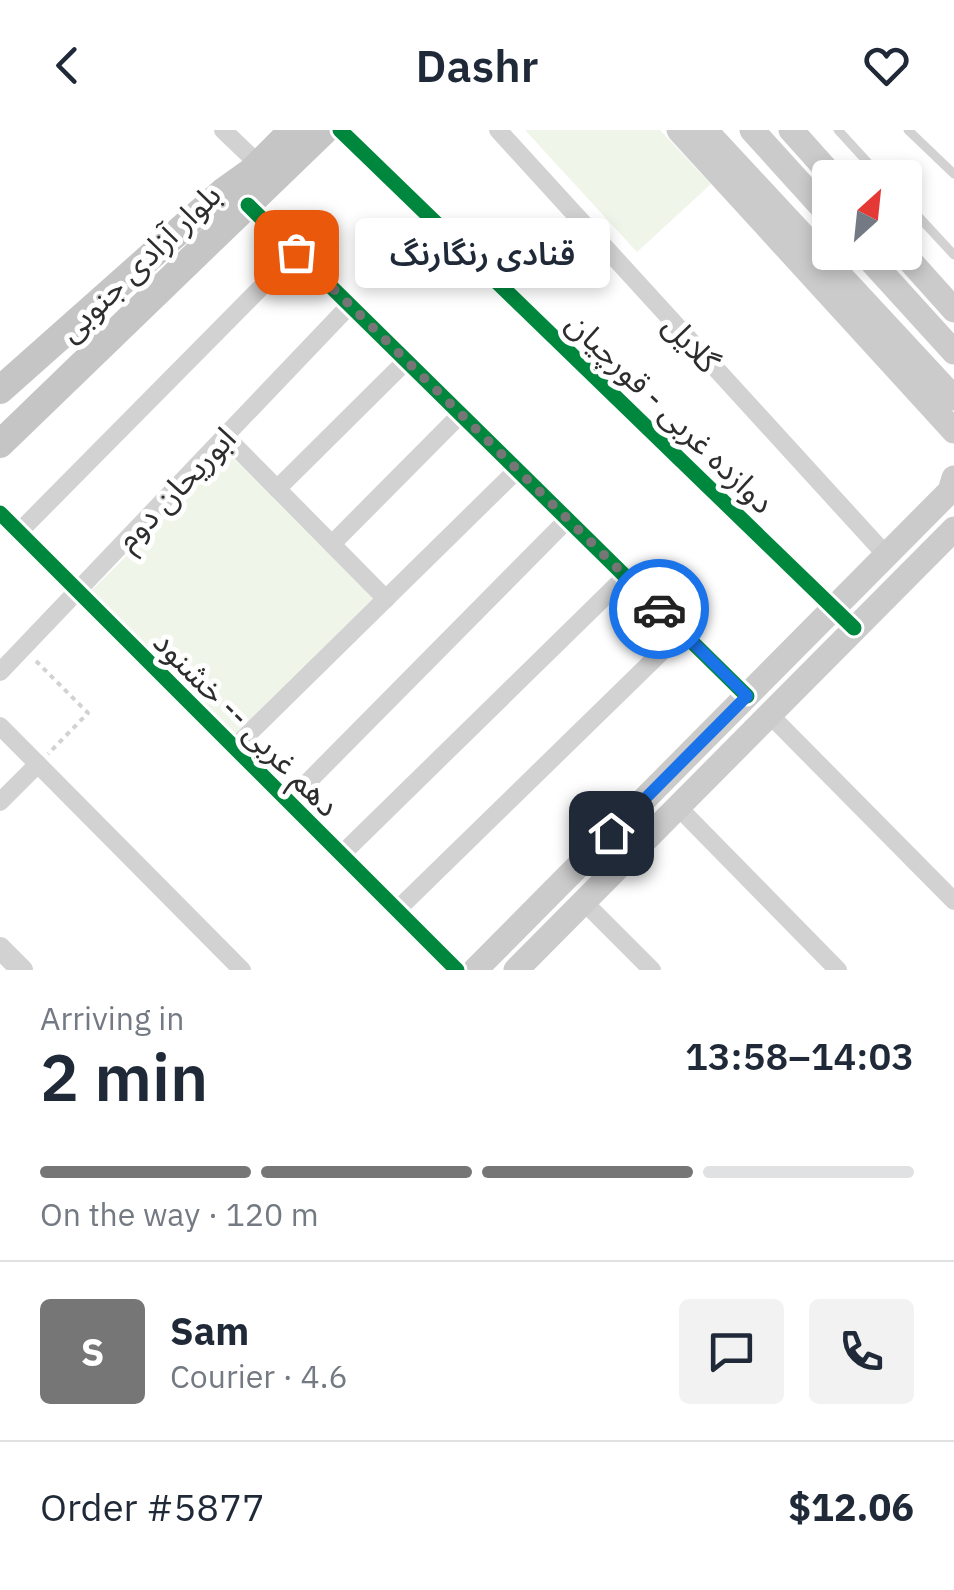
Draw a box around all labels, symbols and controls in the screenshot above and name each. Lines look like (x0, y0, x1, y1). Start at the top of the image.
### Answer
text: Dashr (416, 36, 538, 94)
icon: back (40, 38, 95, 93)
icon: heart (859, 38, 914, 93)
north arrow (812, 160, 922, 270)
map controls (812, 160, 922, 270)
street label: بلوار آزادی جنوبی (49, 174, 229, 350)
pin (254, 210, 339, 295)
callout: قنادی رنگارنگ (356, 217, 611, 287)
icon: bag (269, 225, 324, 280)
text: قنادی رنگارنگ (390, 232, 575, 274)
street label: دوازده غربی - قورچیان (558, 302, 784, 522)
street label: گلایل (655, 305, 730, 382)
street label: ابوریحان دوم (106, 417, 247, 561)
courier (609, 559, 709, 659)
icon: car (632, 582, 687, 637)
street label: دهم غربی -- خشنود (142, 621, 349, 828)
pin (569, 791, 654, 876)
icon: home (584, 806, 639, 861)
text: Arriving in (40, 997, 185, 1039)
text: 13:58–14:03 (685, 1031, 914, 1080)
text: 2 min (40, 1034, 208, 1119)
text: On the way · 120 m (40, 1193, 319, 1235)
button: chat (679, 1299, 784, 1404)
button: phone (809, 1299, 914, 1404)
text: Sam (170, 1306, 249, 1355)
text: S (81, 1327, 104, 1376)
text: Courier · 4.6 (170, 1355, 348, 1397)
text: Order #5877 (40, 1482, 265, 1531)
text: $12.06 (788, 1482, 914, 1531)

